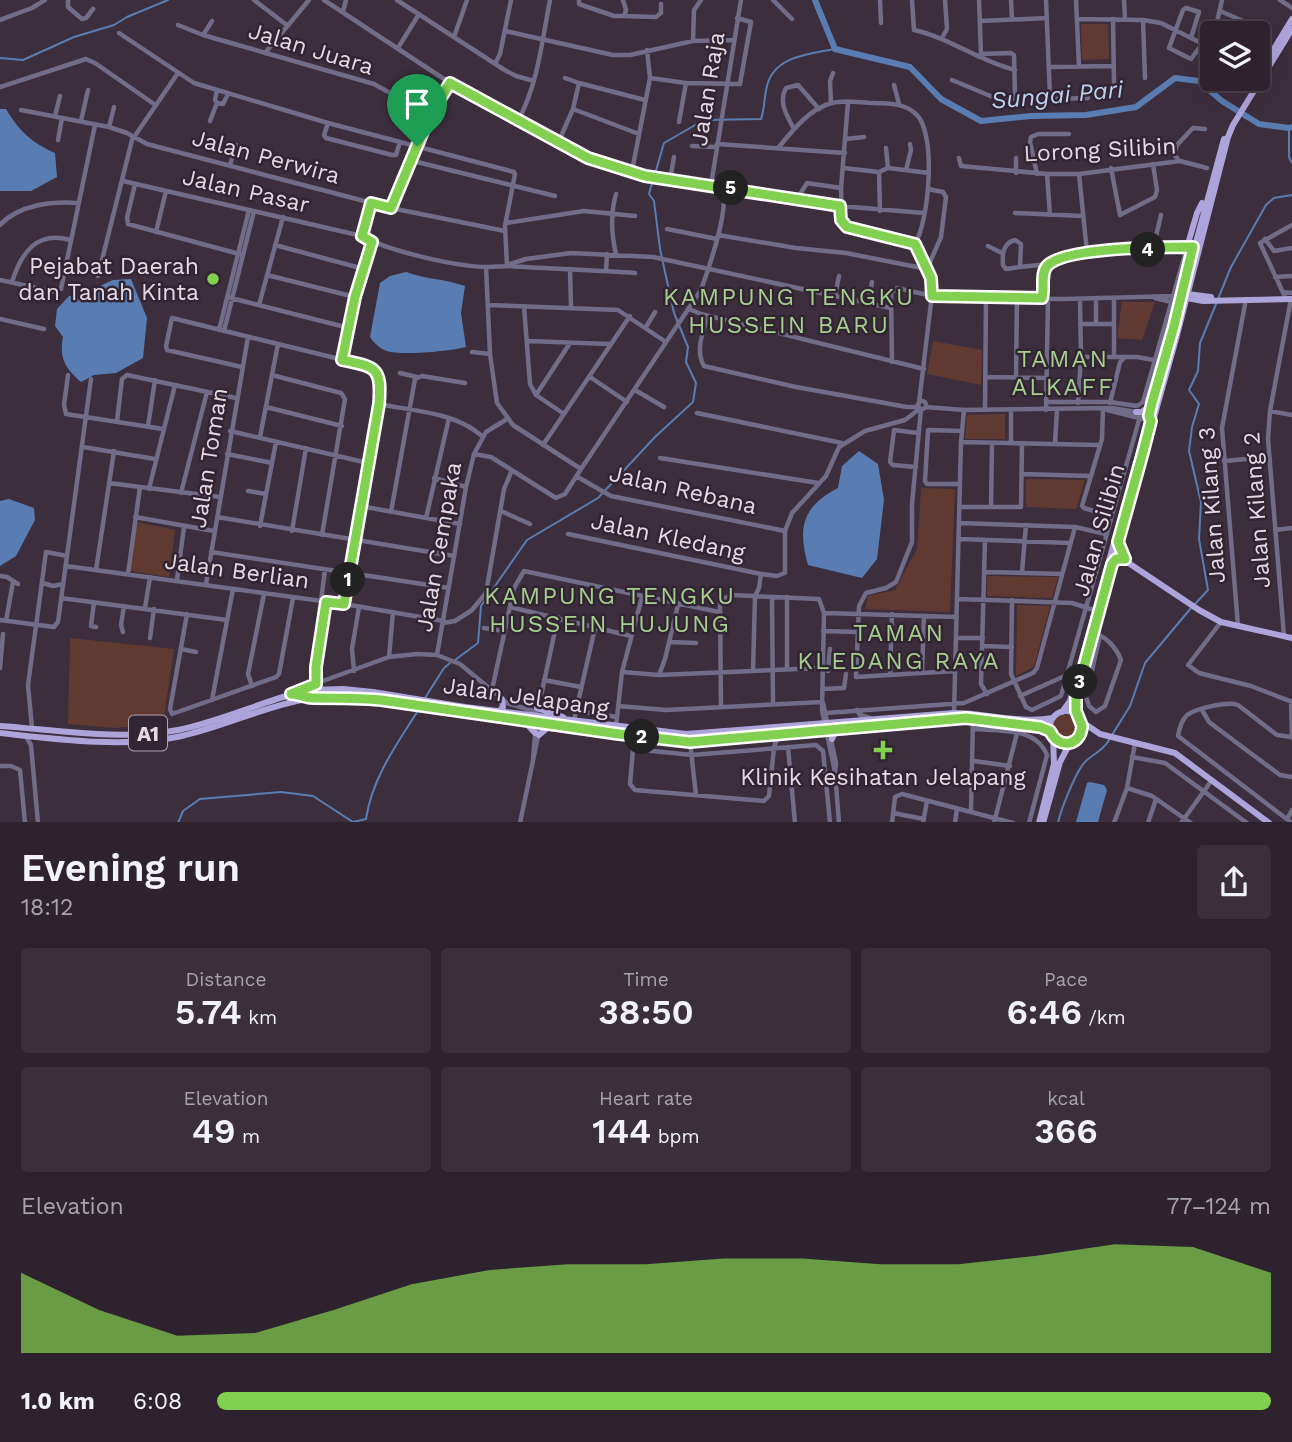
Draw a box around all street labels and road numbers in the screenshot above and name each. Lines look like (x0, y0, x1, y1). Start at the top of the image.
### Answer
street label: Jalan Juara (245, 17, 377, 81)
street label: Jalan Raja (686, 30, 730, 148)
street label: Jalan Perwira (189, 124, 343, 190)
street label: Lorong Silibin (1023, 133, 1177, 167)
street label: Jalan Pasar (180, 163, 312, 219)
street label: Jalan Toman (185, 386, 233, 530)
street label: Jalan Kilang 3 (1193, 426, 1231, 584)
street label: Jalan Kilang 2 (1238, 431, 1276, 589)
street label: Jalan Cempaka (411, 460, 467, 634)
street label: Jalan Rebana (607, 460, 759, 520)
street label: Jalan Silibin (1067, 461, 1131, 599)
street label: Jalan Kledang (588, 507, 748, 567)
street label: Jalan Berlian (163, 547, 311, 595)
street label: Jalan Jelapang (441, 672, 611, 722)
road number: A1 (129, 716, 167, 750)

